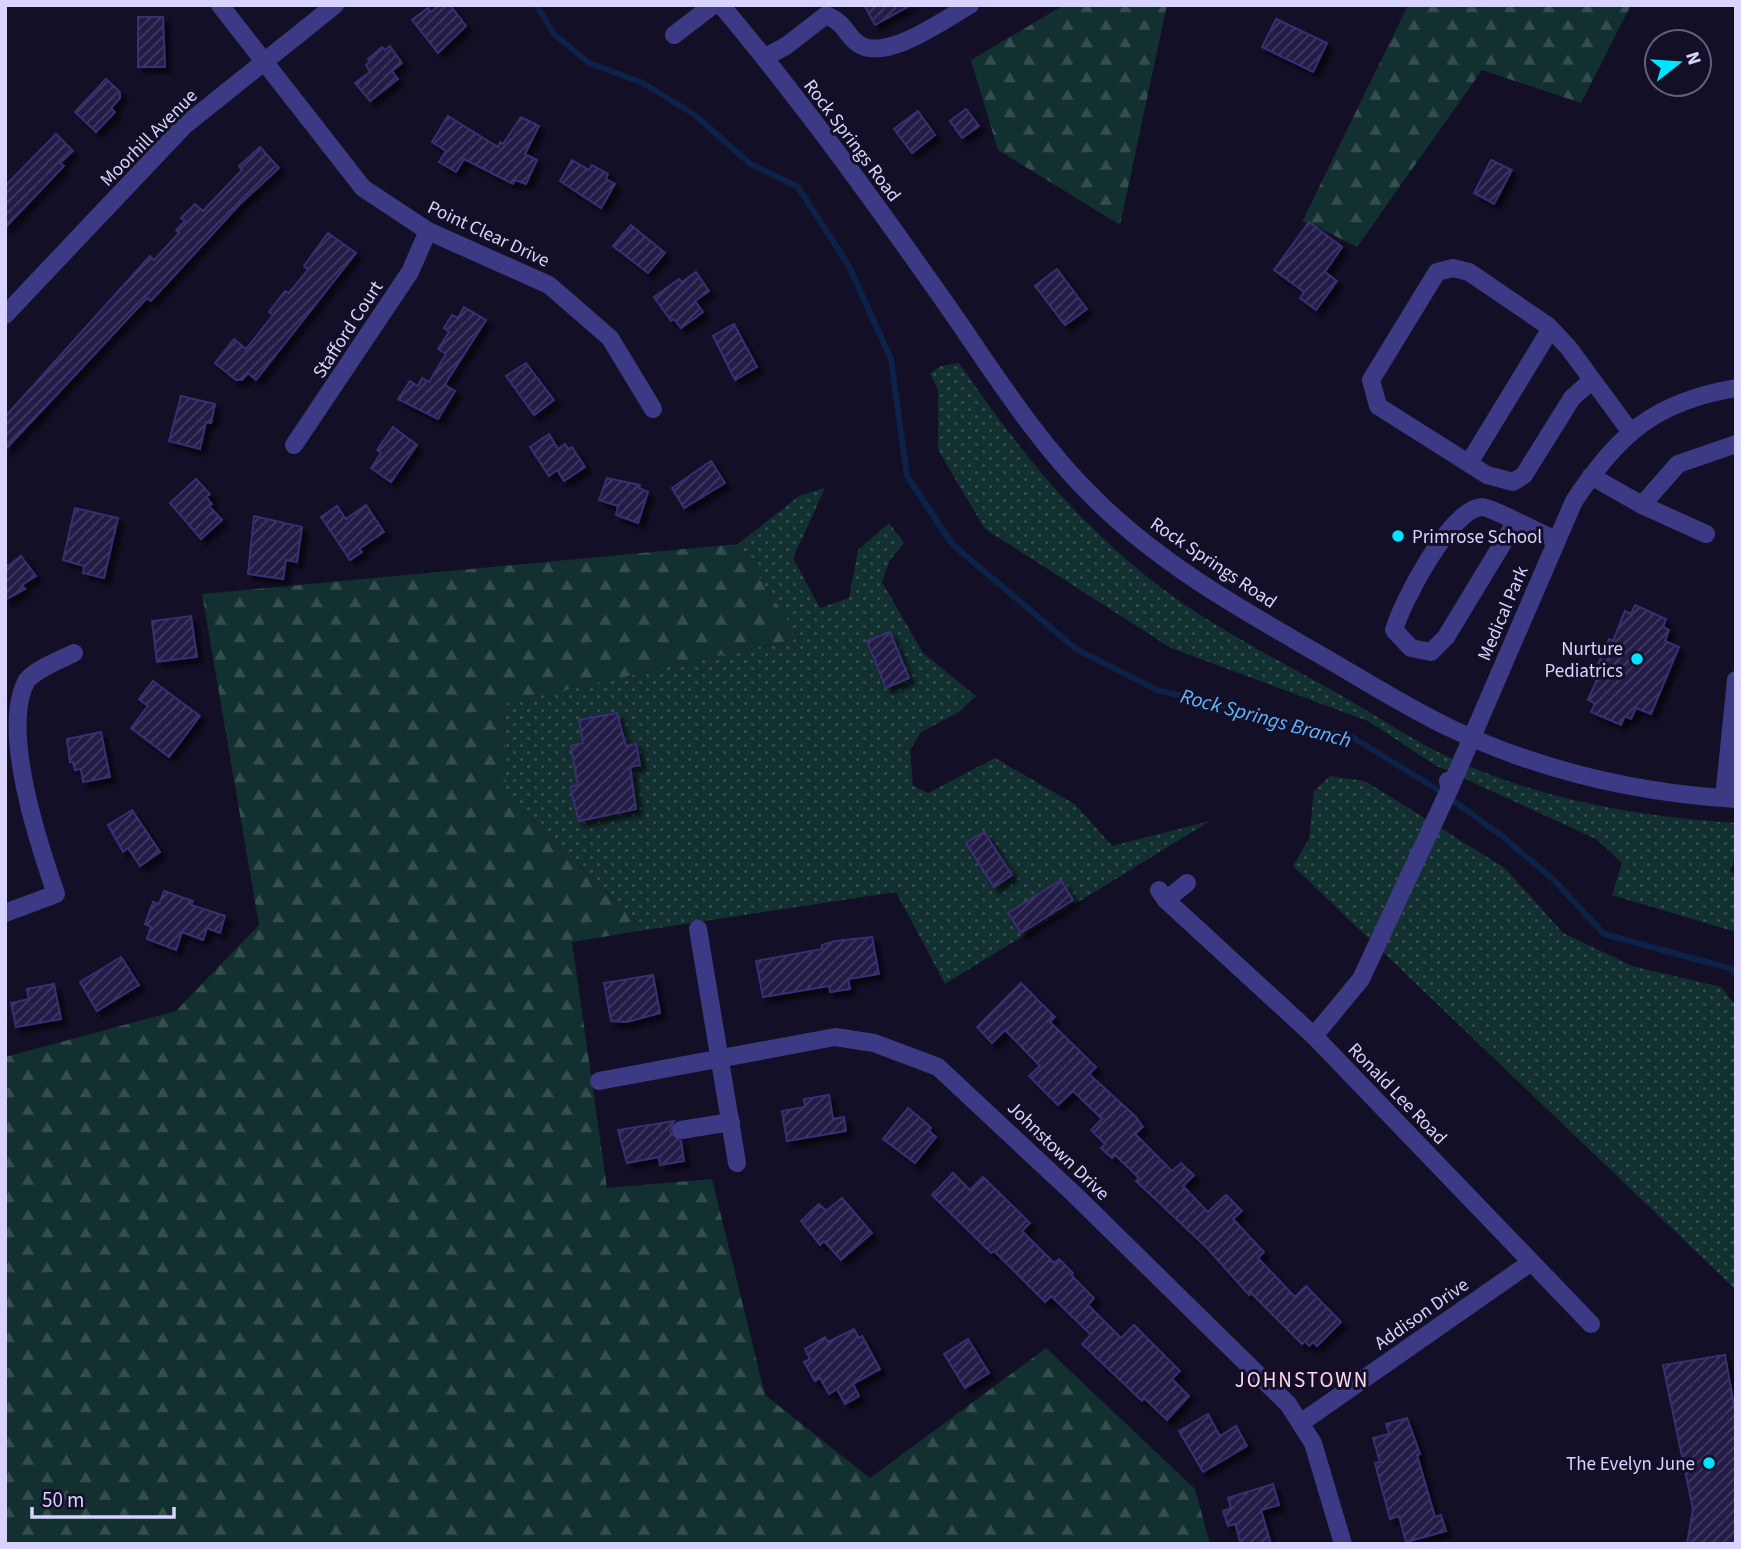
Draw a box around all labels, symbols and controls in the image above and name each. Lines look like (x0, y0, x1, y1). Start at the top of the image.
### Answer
north arrow (1643, 28, 1713, 98)
text: N (1678, 48, 1708, 68)
street label: Rock Springs Road (797, 74, 907, 208)
street label: Moorhill Avenue (94, 83, 204, 193)
street label: Point Clear Drive (423, 194, 554, 274)
street label: Stafford Court (307, 275, 390, 384)
street label: Rock Springs Road (1145, 511, 1282, 616)
place label: Primrose School (1412, 524, 1542, 551)
marker: Primrose School (1390, 528, 1406, 544)
street label: Medical Park (1471, 561, 1536, 665)
place label: Nurture Pediatrics (1544, 636, 1623, 685)
marker: Nurture Pediatrics (1629, 651, 1645, 667)
water label: Rock Springs Branch (1177, 681, 1355, 755)
street label: Ronald Lee Road (1341, 1037, 1453, 1151)
street label: Johnstown Drive (1001, 1095, 1115, 1207)
street label: Addison Drive (1369, 1272, 1475, 1357)
district label: JOHNSTOWN (1235, 1365, 1369, 1395)
place label: The Evelyn June (1566, 1451, 1695, 1478)
marker: The Evelyn June (1701, 1455, 1717, 1471)
scale bar (32, 1476, 173, 1520)
text: 50 m (42, 1485, 84, 1515)

